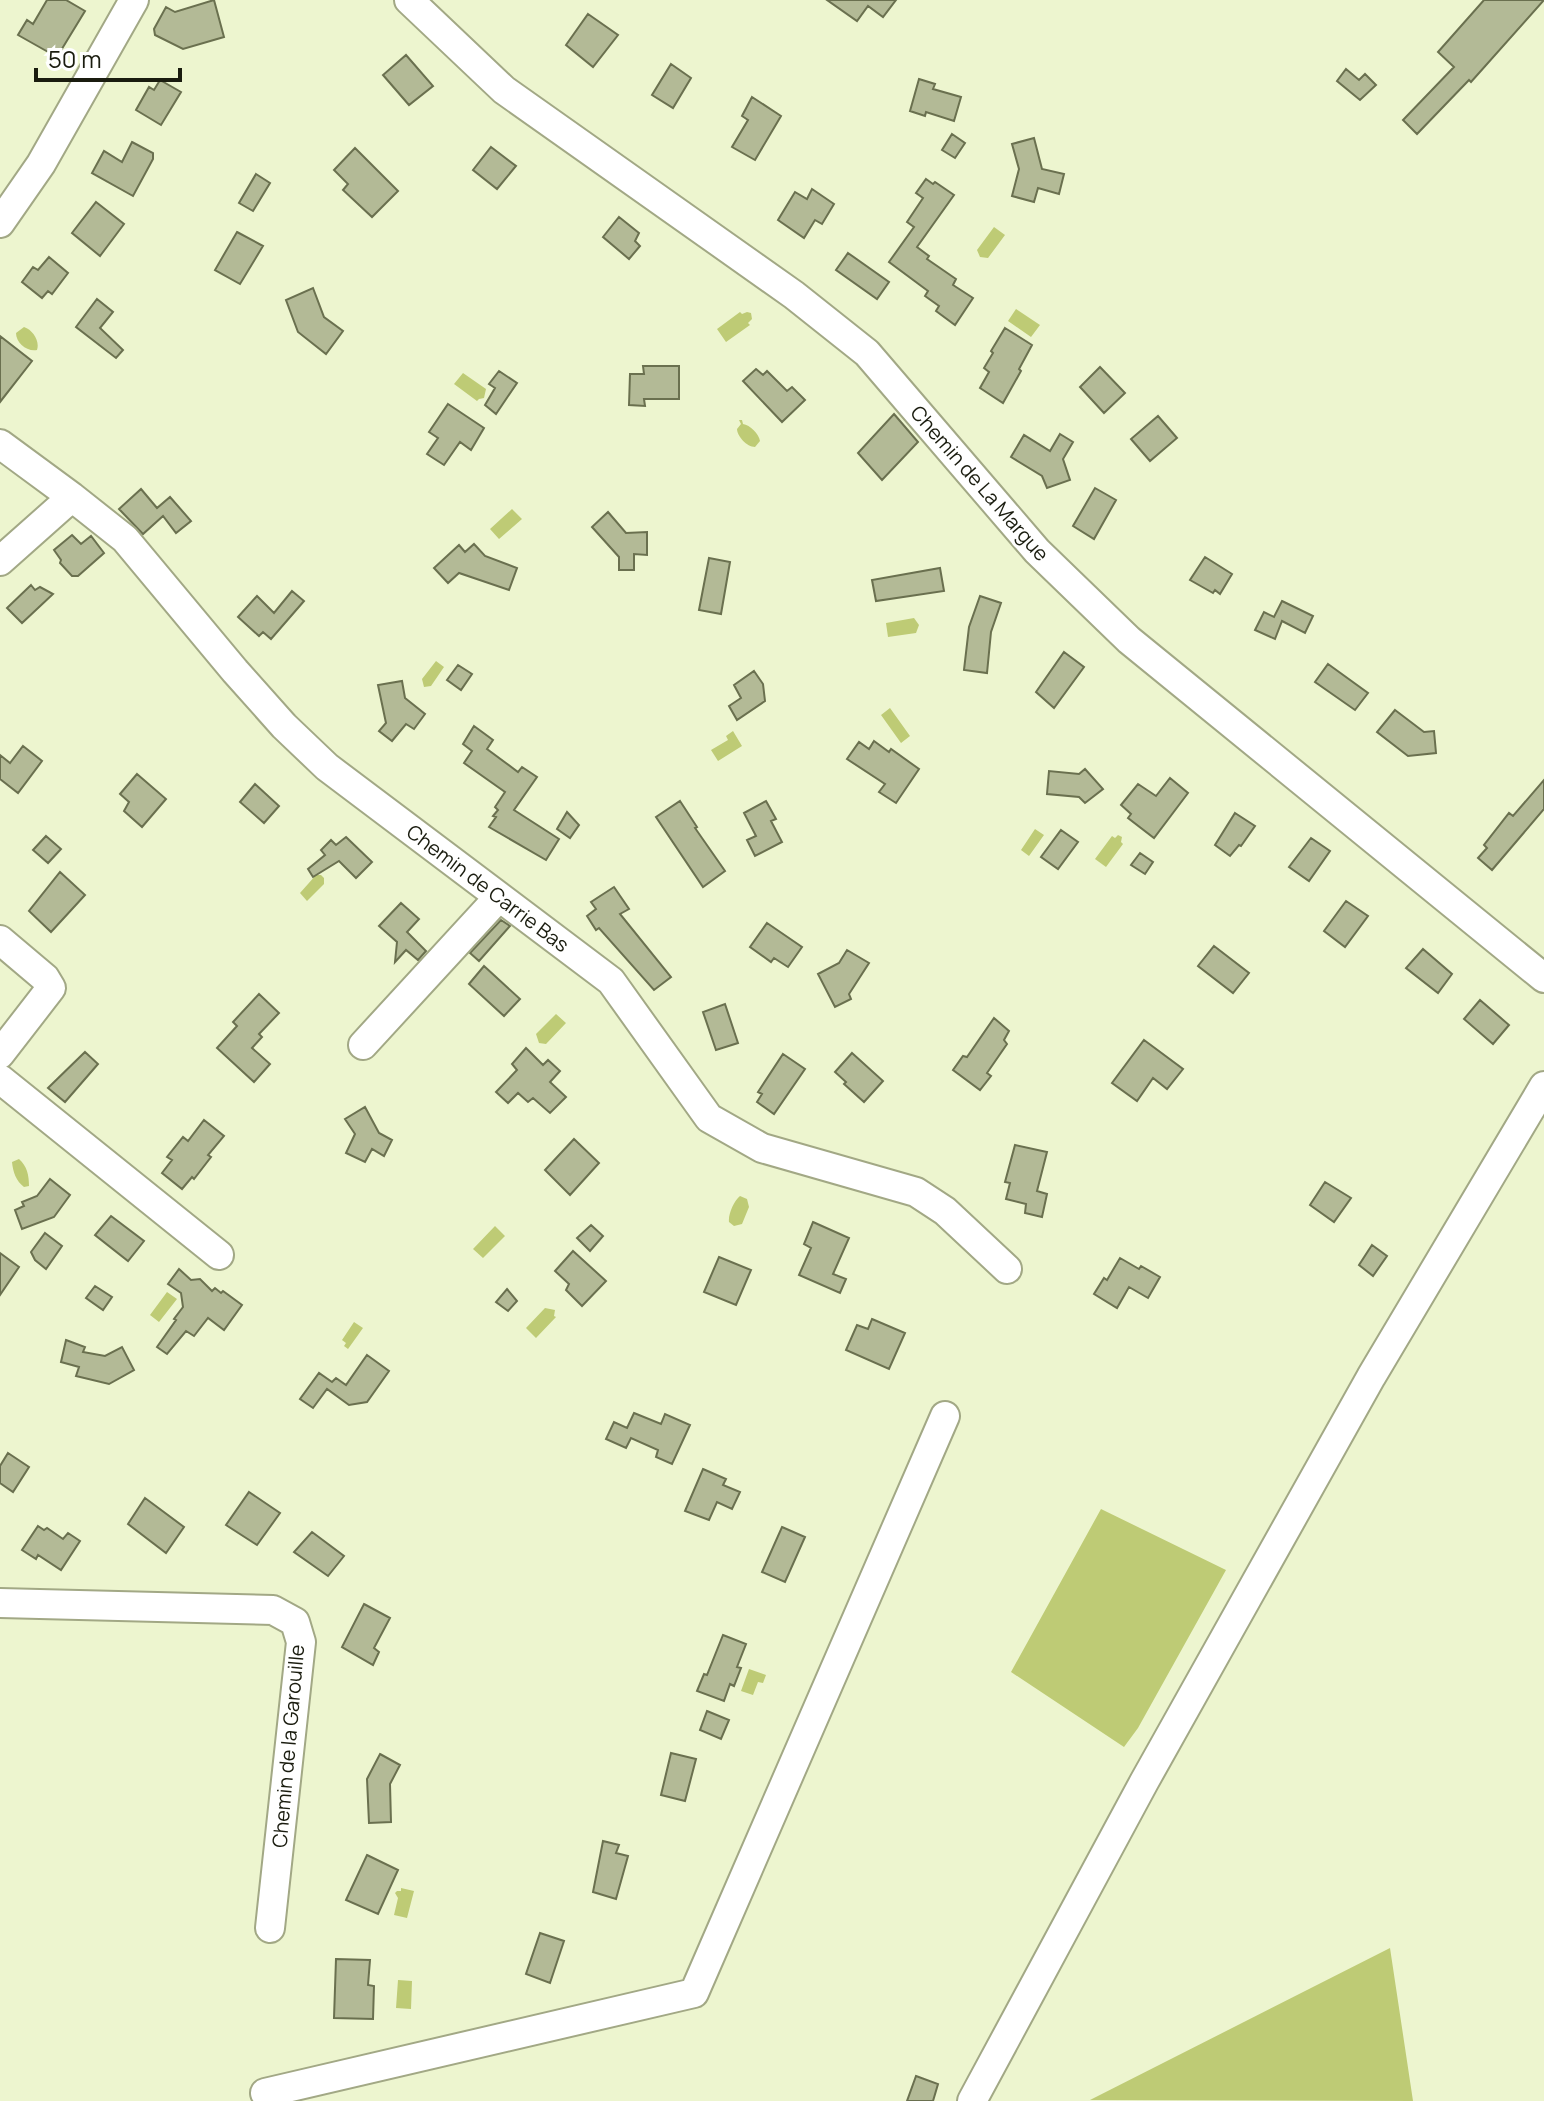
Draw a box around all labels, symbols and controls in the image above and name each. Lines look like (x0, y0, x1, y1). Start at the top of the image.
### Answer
scale bar (36, 32, 180, 82)
text: 50 m (48, 42, 102, 75)
street label: Chemin de La Margue (905, 399, 1055, 567)
street label: Chemin de Carrie Bas (401, 818, 575, 958)
street label: Chemin de la Garouille (266, 1643, 310, 1849)

